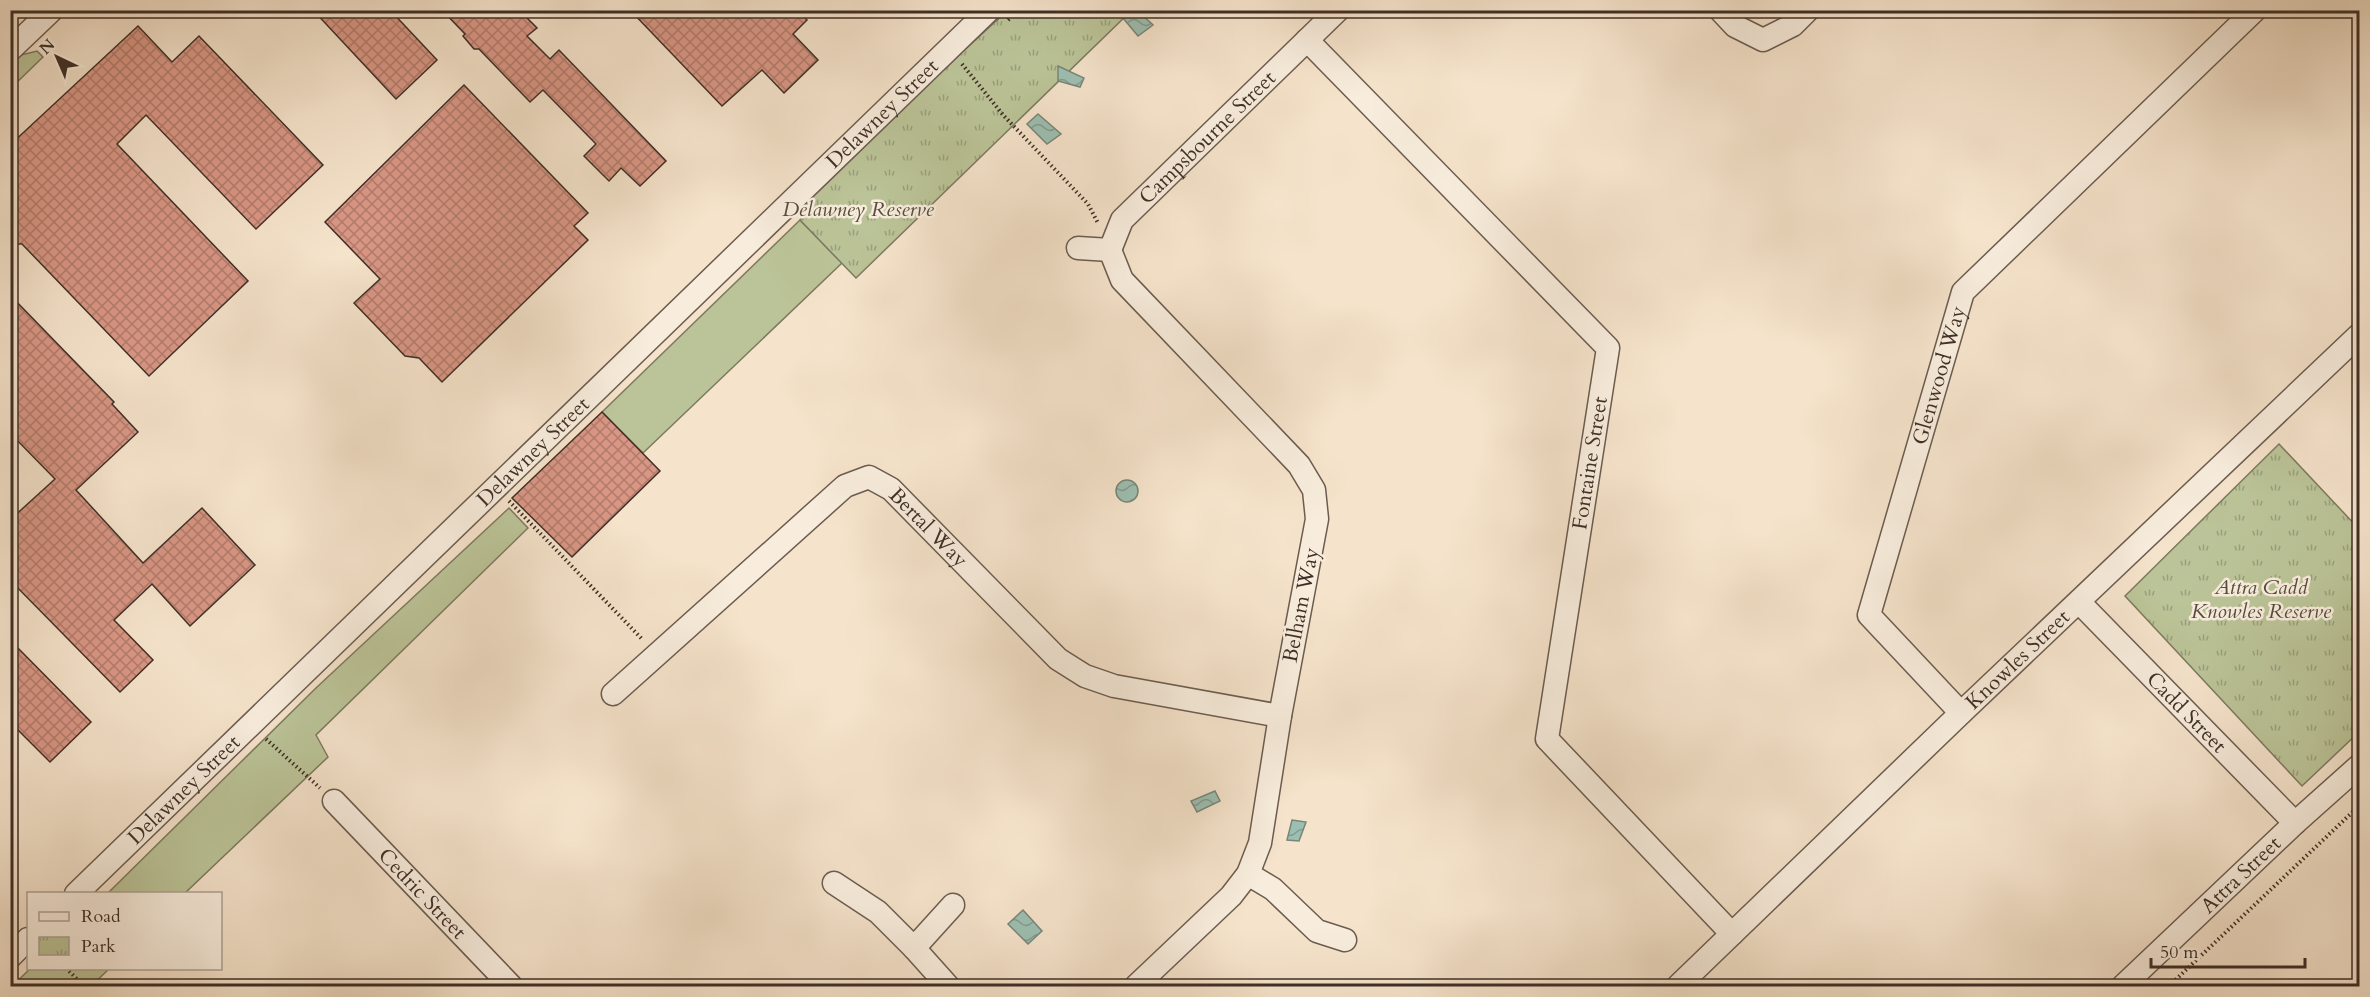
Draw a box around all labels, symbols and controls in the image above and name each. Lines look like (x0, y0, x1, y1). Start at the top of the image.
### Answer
north arrow (27, 27, 87, 87)
text: N (35, 34, 60, 60)
street label: Delawney Street (819, 52, 945, 175)
street label: Campsbourne Street (1132, 64, 1282, 211)
park label: Delawney Reserve (782, 195, 935, 224)
street label: Glenwood Way (1905, 303, 1973, 448)
street label: Delawney Street (470, 390, 596, 513)
street label: Fontaine Street (1565, 394, 1615, 532)
street label: Bertal Way (883, 481, 975, 574)
street label: Belham Way (1276, 545, 1326, 665)
park label: Attra Cadd Knowles Reserve (2191, 573, 2332, 626)
street label: Knowles Street (1959, 603, 2076, 716)
street label: Cadd Street (2140, 665, 2234, 760)
street label: Delawney Street (121, 728, 247, 851)
street label: Attra Street (2194, 829, 2288, 920)
street label: Cedric Street (372, 841, 473, 946)
legend (27, 892, 222, 970)
text: Road (81, 904, 121, 929)
scale bar (2151, 931, 2306, 969)
text: Park (81, 934, 116, 959)
text: 50 m (2160, 940, 2199, 965)

